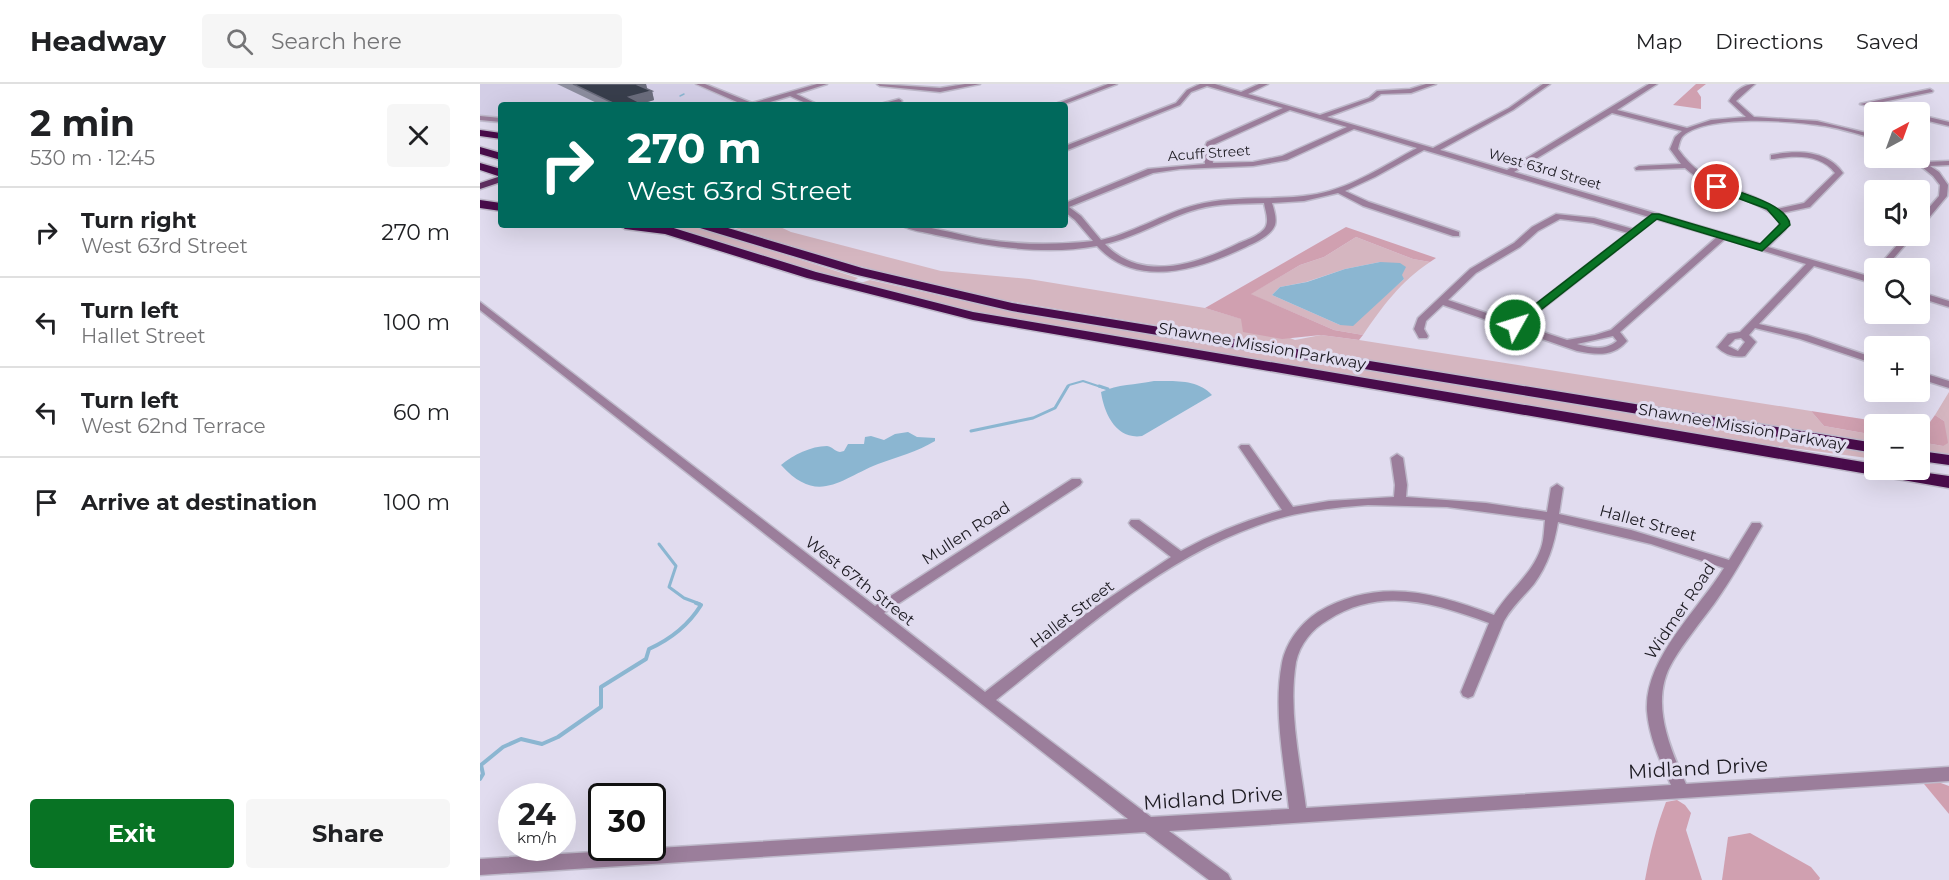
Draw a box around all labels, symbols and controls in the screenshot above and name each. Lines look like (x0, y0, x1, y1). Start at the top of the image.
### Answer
search box (202, 14, 622, 68)
text: Headway (30, 24, 166, 58)
icon: search (223, 25, 256, 58)
text: Search here (271, 28, 402, 55)
text: Map (1636, 29, 1682, 54)
text: Directions (1715, 29, 1823, 54)
text: Saved (1856, 29, 1919, 54)
text: 2 min (30, 101, 135, 145)
north arrow (1864, 102, 1930, 168)
map controls (1864, 102, 1930, 480)
button: close (387, 104, 450, 167)
text: 270 m (627, 122, 761, 174)
icon: right (528, 126, 606, 204)
street label: Acuff Street (1167, 141, 1251, 165)
street label: West 63rd Street (1486, 144, 1604, 194)
text: 530 m · 12:45 (30, 146, 155, 170)
pin (1691, 161, 1742, 212)
icon: arrive (1700, 170, 1733, 203)
text: West 63rd Street (627, 174, 852, 207)
button: sound (1864, 180, 1930, 246)
text: Turn right (81, 207, 196, 234)
icon: right (30, 216, 63, 249)
text: 270 m (381, 219, 450, 246)
text: West 63rd Street (81, 234, 248, 258)
button: search (1864, 258, 1930, 324)
position arrow (1483, 293, 1547, 357)
text: Turn left (81, 297, 179, 324)
icon: left (30, 306, 63, 339)
text: 100 m (384, 309, 450, 336)
street label: Shawnee Mission Parkway (1157, 318, 1368, 374)
text: Hallet Street (81, 324, 206, 348)
button: + (1864, 336, 1930, 402)
text: Turn left (81, 387, 179, 414)
icon: left (30, 396, 63, 429)
text: 60 m (393, 399, 450, 426)
street label: Shawnee Mission Parkway (1637, 399, 1848, 455)
text: West 62nd Terrace (81, 414, 266, 438)
button: − (1864, 414, 1930, 480)
icon: arrive (30, 486, 63, 519)
text: Arrive at destination (81, 489, 317, 516)
text: 100 m (384, 489, 450, 516)
street label: Mullen Road (918, 497, 1014, 569)
street label: Hallet Street (1597, 501, 1699, 545)
street label: West 67th Street (801, 532, 919, 630)
street label: Widmer Road (1641, 559, 1719, 663)
street label: Hallet Street (1026, 576, 1118, 652)
street label: Midland Drive (1627, 752, 1769, 784)
street label: Midland Drive (1142, 781, 1284, 815)
speed limit sign: 30 (588, 783, 666, 861)
text: 24 (518, 796, 556, 833)
button: Exit (30, 799, 234, 868)
button: Share (246, 799, 450, 868)
text: km/h (517, 828, 557, 847)

